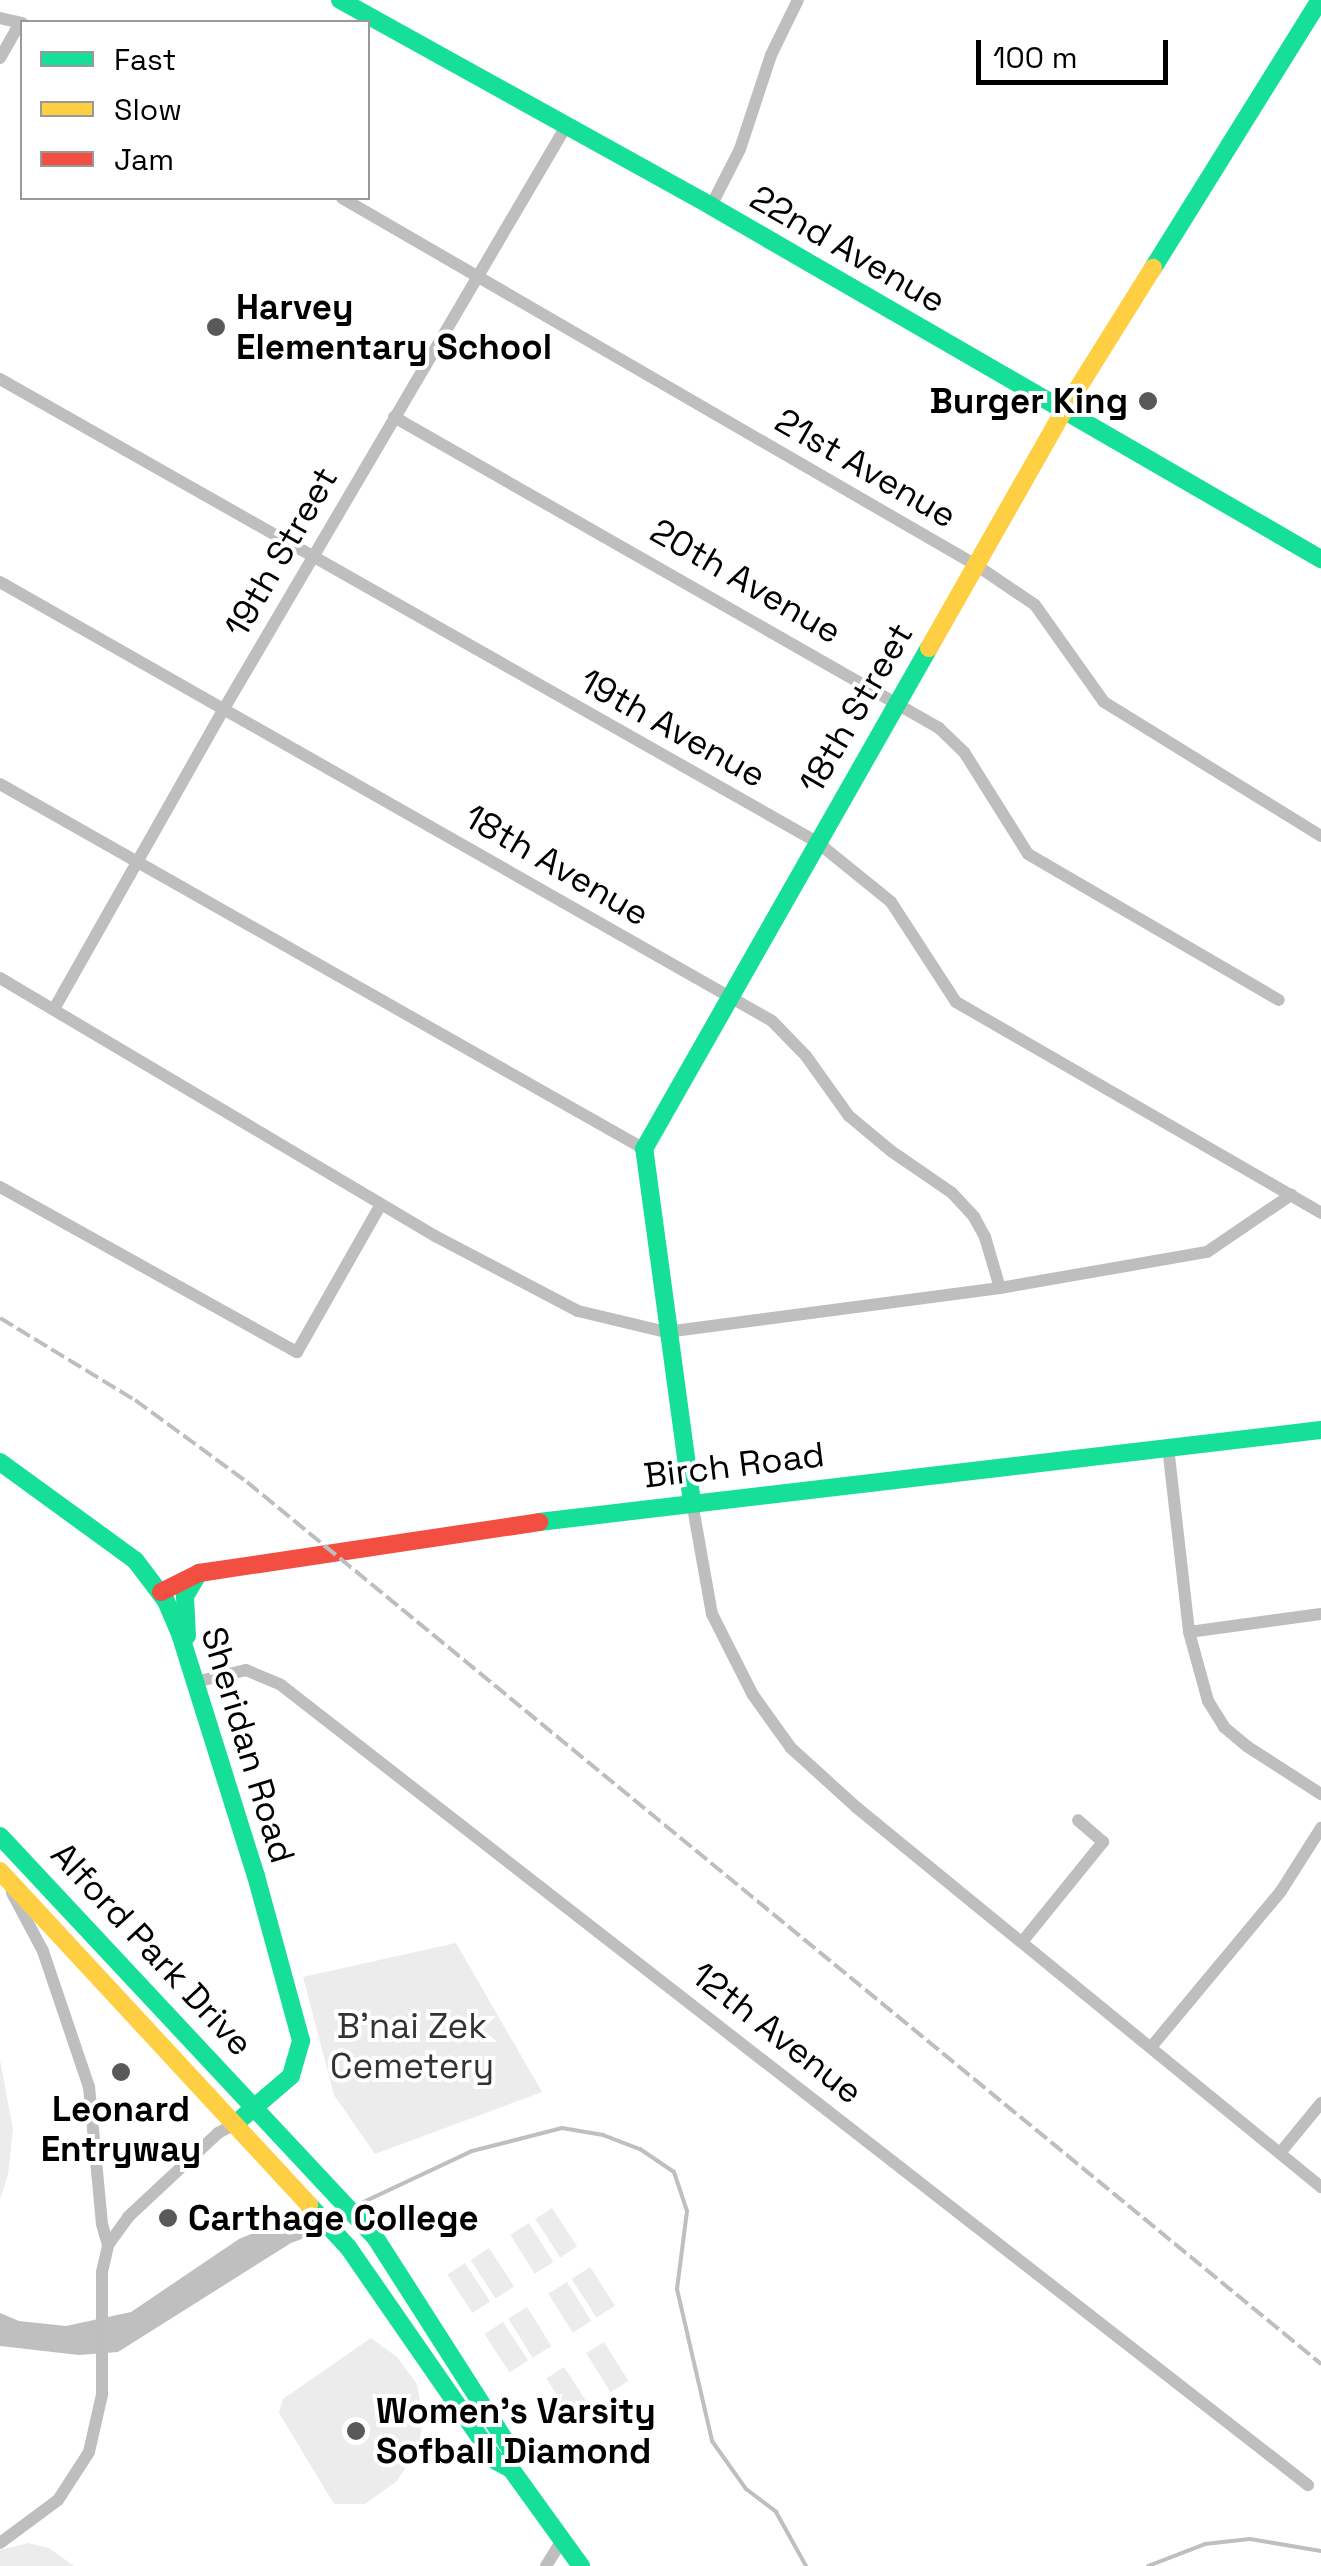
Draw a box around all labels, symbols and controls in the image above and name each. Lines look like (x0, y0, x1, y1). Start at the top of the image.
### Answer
legend (20, 20, 370, 200)
scale bar (981, 20, 1174, 82)
text: 100 m (993, 38, 1078, 77)
text: Fast (114, 40, 176, 79)
text: Slow (114, 90, 182, 129)
text: Jam (114, 140, 174, 179)
street label: 22nd Avenue (743, 176, 953, 322)
place label: Harvey Elementary School (236, 286, 552, 368)
marker: Harvey Elementary School (205, 316, 227, 338)
place label: Burger King (930, 380, 1128, 422)
marker: Burger King (1137, 390, 1159, 412)
street label: 21st Avenue (768, 399, 964, 537)
street label: 19th Street (215, 459, 347, 645)
street label: 20th Avenue (643, 509, 849, 653)
street label: 18th Street (790, 615, 922, 801)
street label: 19th Avenue (573, 660, 773, 796)
street label: 18th Avenue (457, 795, 657, 935)
street label: Birch Road (641, 1433, 827, 1497)
street label: Sheridan Road (192, 1622, 304, 1868)
street label: Alford Park Drive (42, 1834, 262, 2064)
street label: 12th Avenue (683, 1953, 871, 2113)
park label: B'nai Zek Cemetery (330, 2005, 494, 2087)
marker: Leonard Entryway (110, 2061, 132, 2083)
place label: Leonard Entryway (41, 2088, 201, 2170)
place label: Carthage College (188, 2197, 479, 2239)
marker: Carthage College (157, 2207, 179, 2229)
place label: Women's Varsity Sofball Diamond (376, 2390, 656, 2472)
marker: Women's Varsity Sofball Diamond (345, 2420, 367, 2442)

